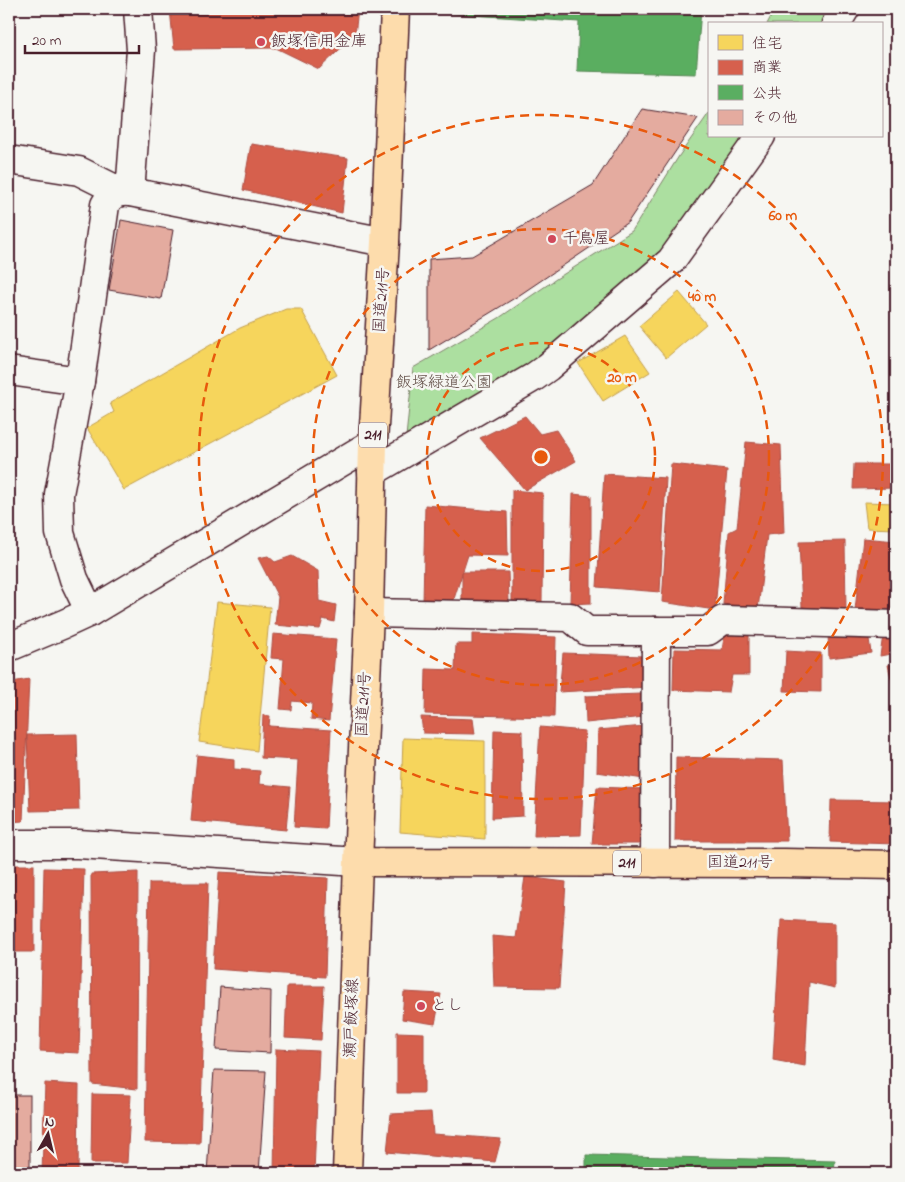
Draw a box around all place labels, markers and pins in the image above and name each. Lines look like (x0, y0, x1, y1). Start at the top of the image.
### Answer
place label: 飯塚信用金庫 (271, 30, 367, 54)
marker: 飯塚信用金庫 (255, 36, 267, 48)
place label: 千鳥屋 (562, 227, 610, 251)
marker: 千鳥屋 (546, 233, 558, 245)
centre of rings (532, 448, 550, 466)
place label: とし (431, 994, 463, 1018)
marker: とし (415, 1000, 427, 1012)

